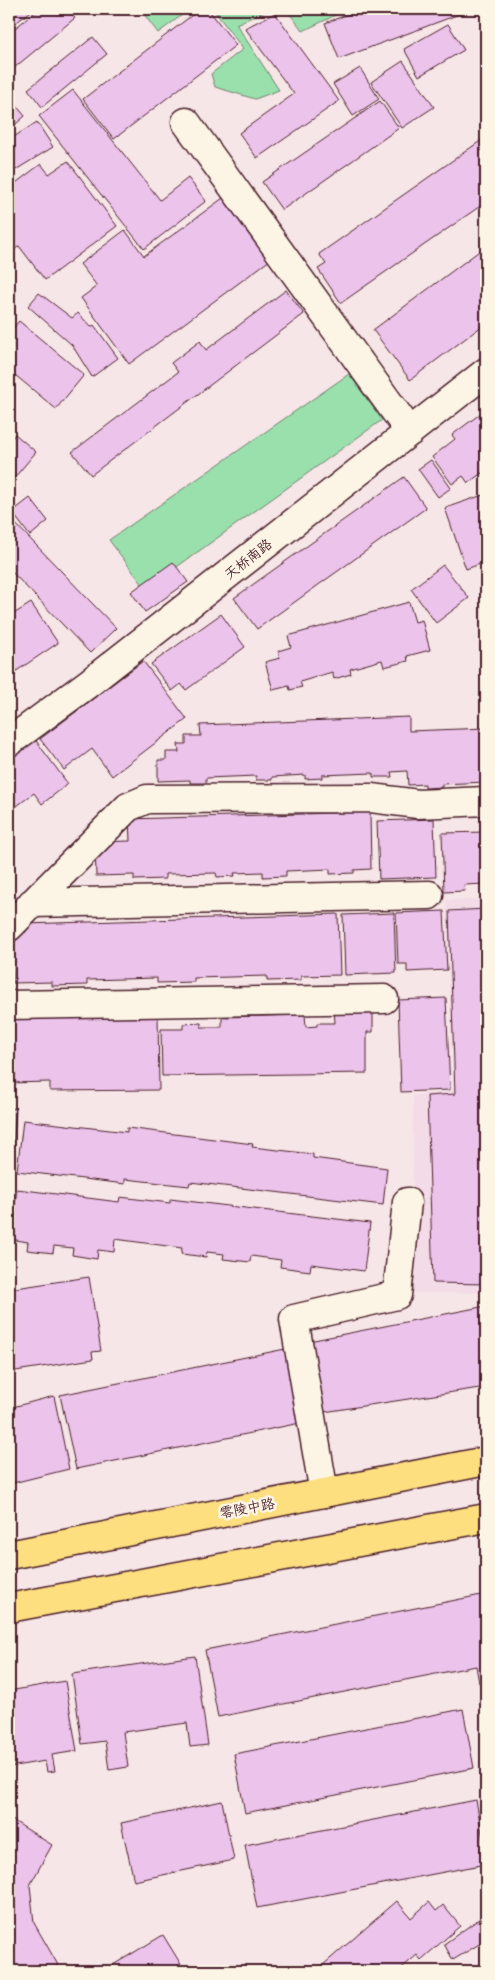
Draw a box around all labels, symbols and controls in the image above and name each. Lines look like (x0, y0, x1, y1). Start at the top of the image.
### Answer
street label: 天桥南路 (222, 536, 277, 585)
street label: 零陵中路 (218, 1496, 277, 1524)

